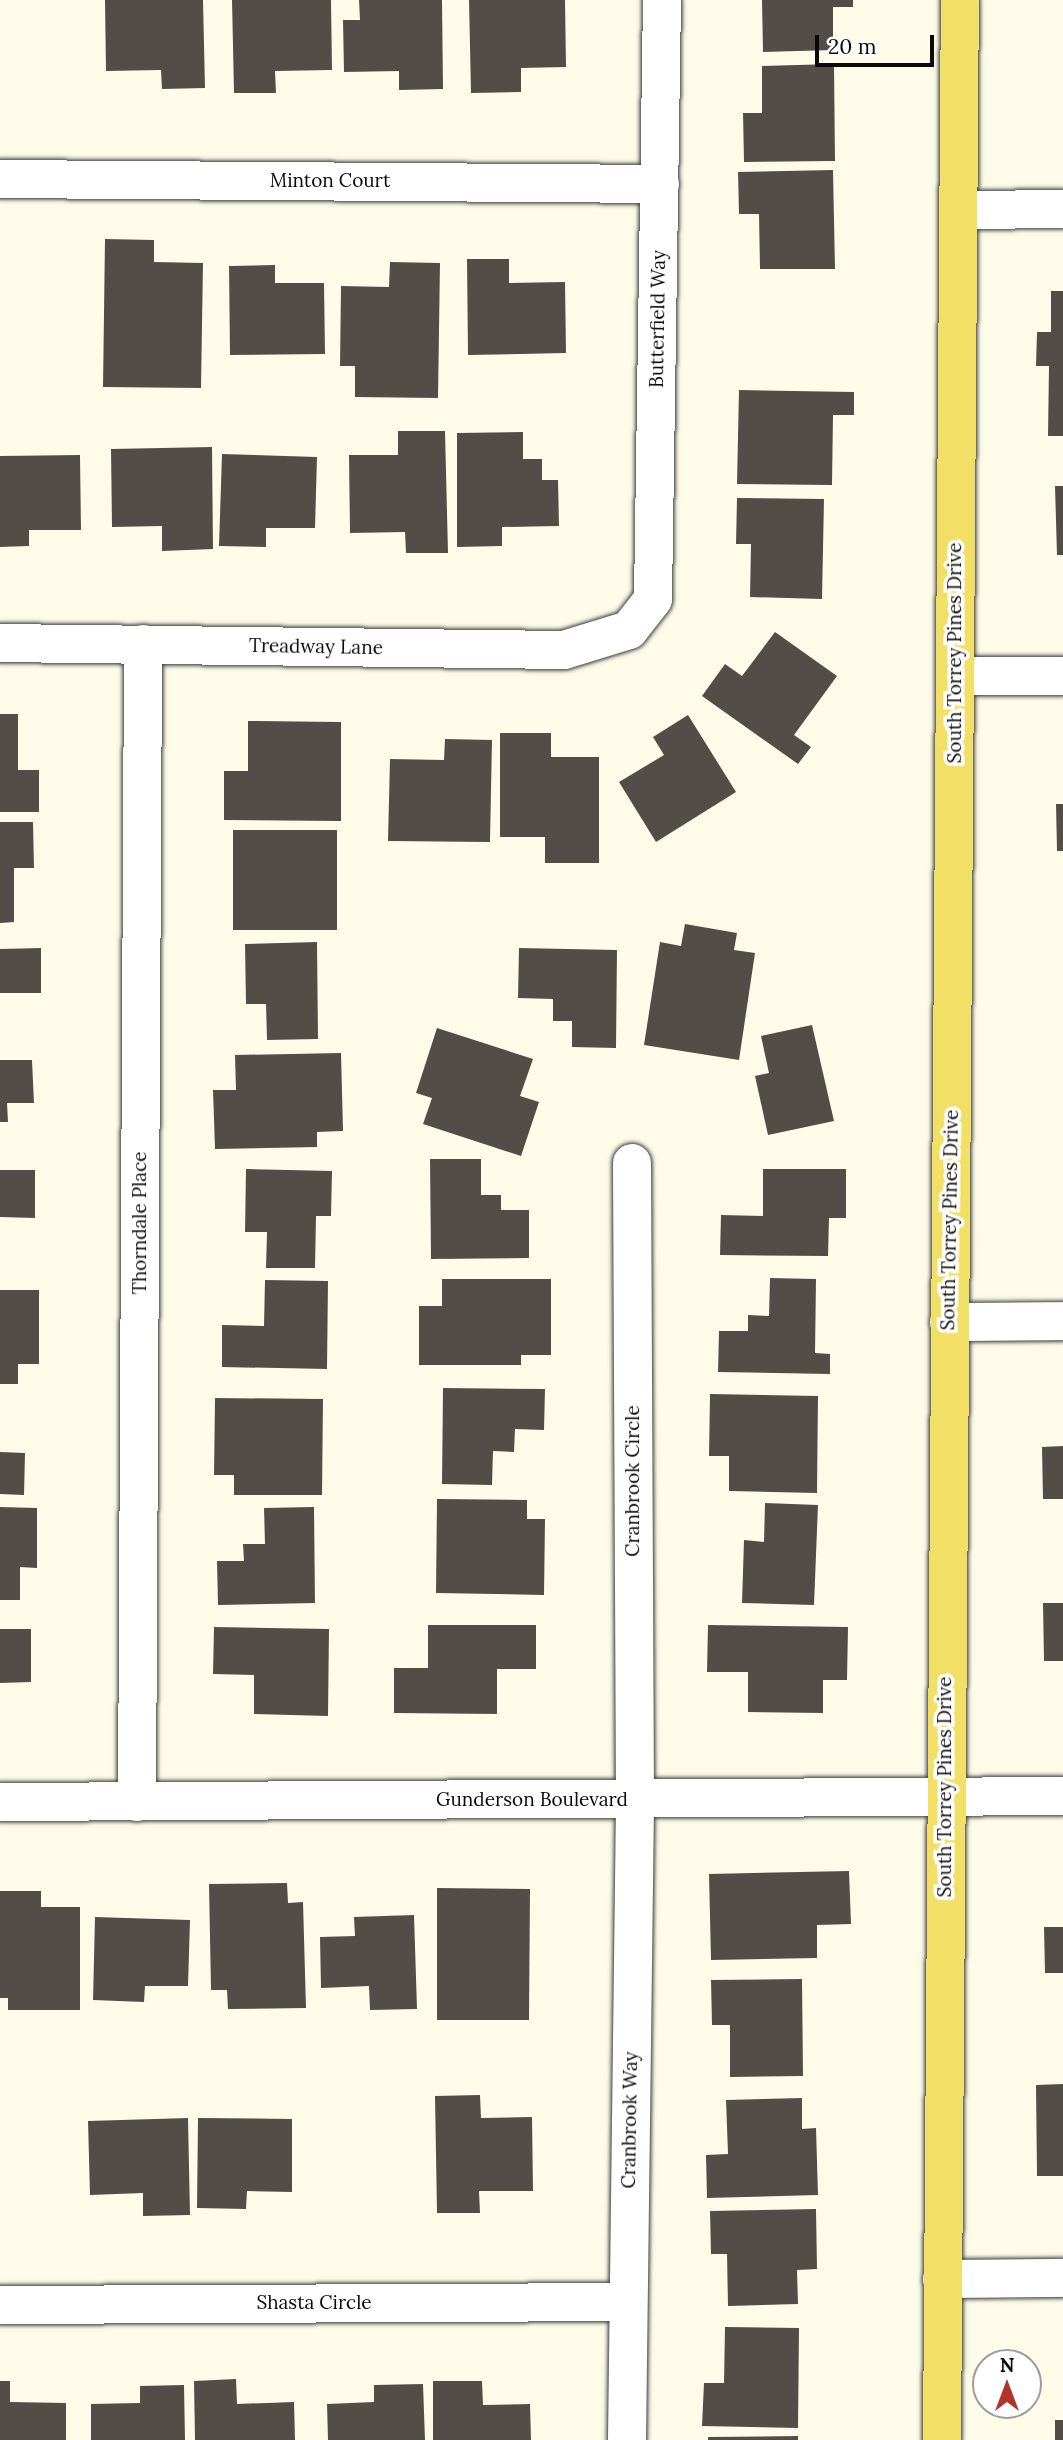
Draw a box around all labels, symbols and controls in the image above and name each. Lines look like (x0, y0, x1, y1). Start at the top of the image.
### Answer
scale bar (818, 21, 937, 65)
text: 20 m (828, 33, 877, 60)
street label: Minton Court (270, 170, 390, 192)
street label: Butterfield Way (645, 250, 671, 388)
street label: South Torrey Pines Drive (944, 543, 966, 763)
street label: Treadway Lane (249, 634, 383, 660)
street label: South Torrey Pines Drive (937, 1109, 963, 1331)
street label: Thorndale Place (129, 1152, 151, 1294)
street label: Cranbrook Circle (622, 1405, 644, 1557)
street label: South Torrey Pines Drive (934, 1677, 956, 1897)
street label: Gunderson Boulevard (436, 1789, 628, 1811)
street label: Cranbrook Way (617, 2051, 643, 2189)
street label: Shasta Circle (256, 2292, 372, 2314)
north arrow (972, 2349, 1042, 2419)
text: N (1000, 2353, 1014, 2377)

